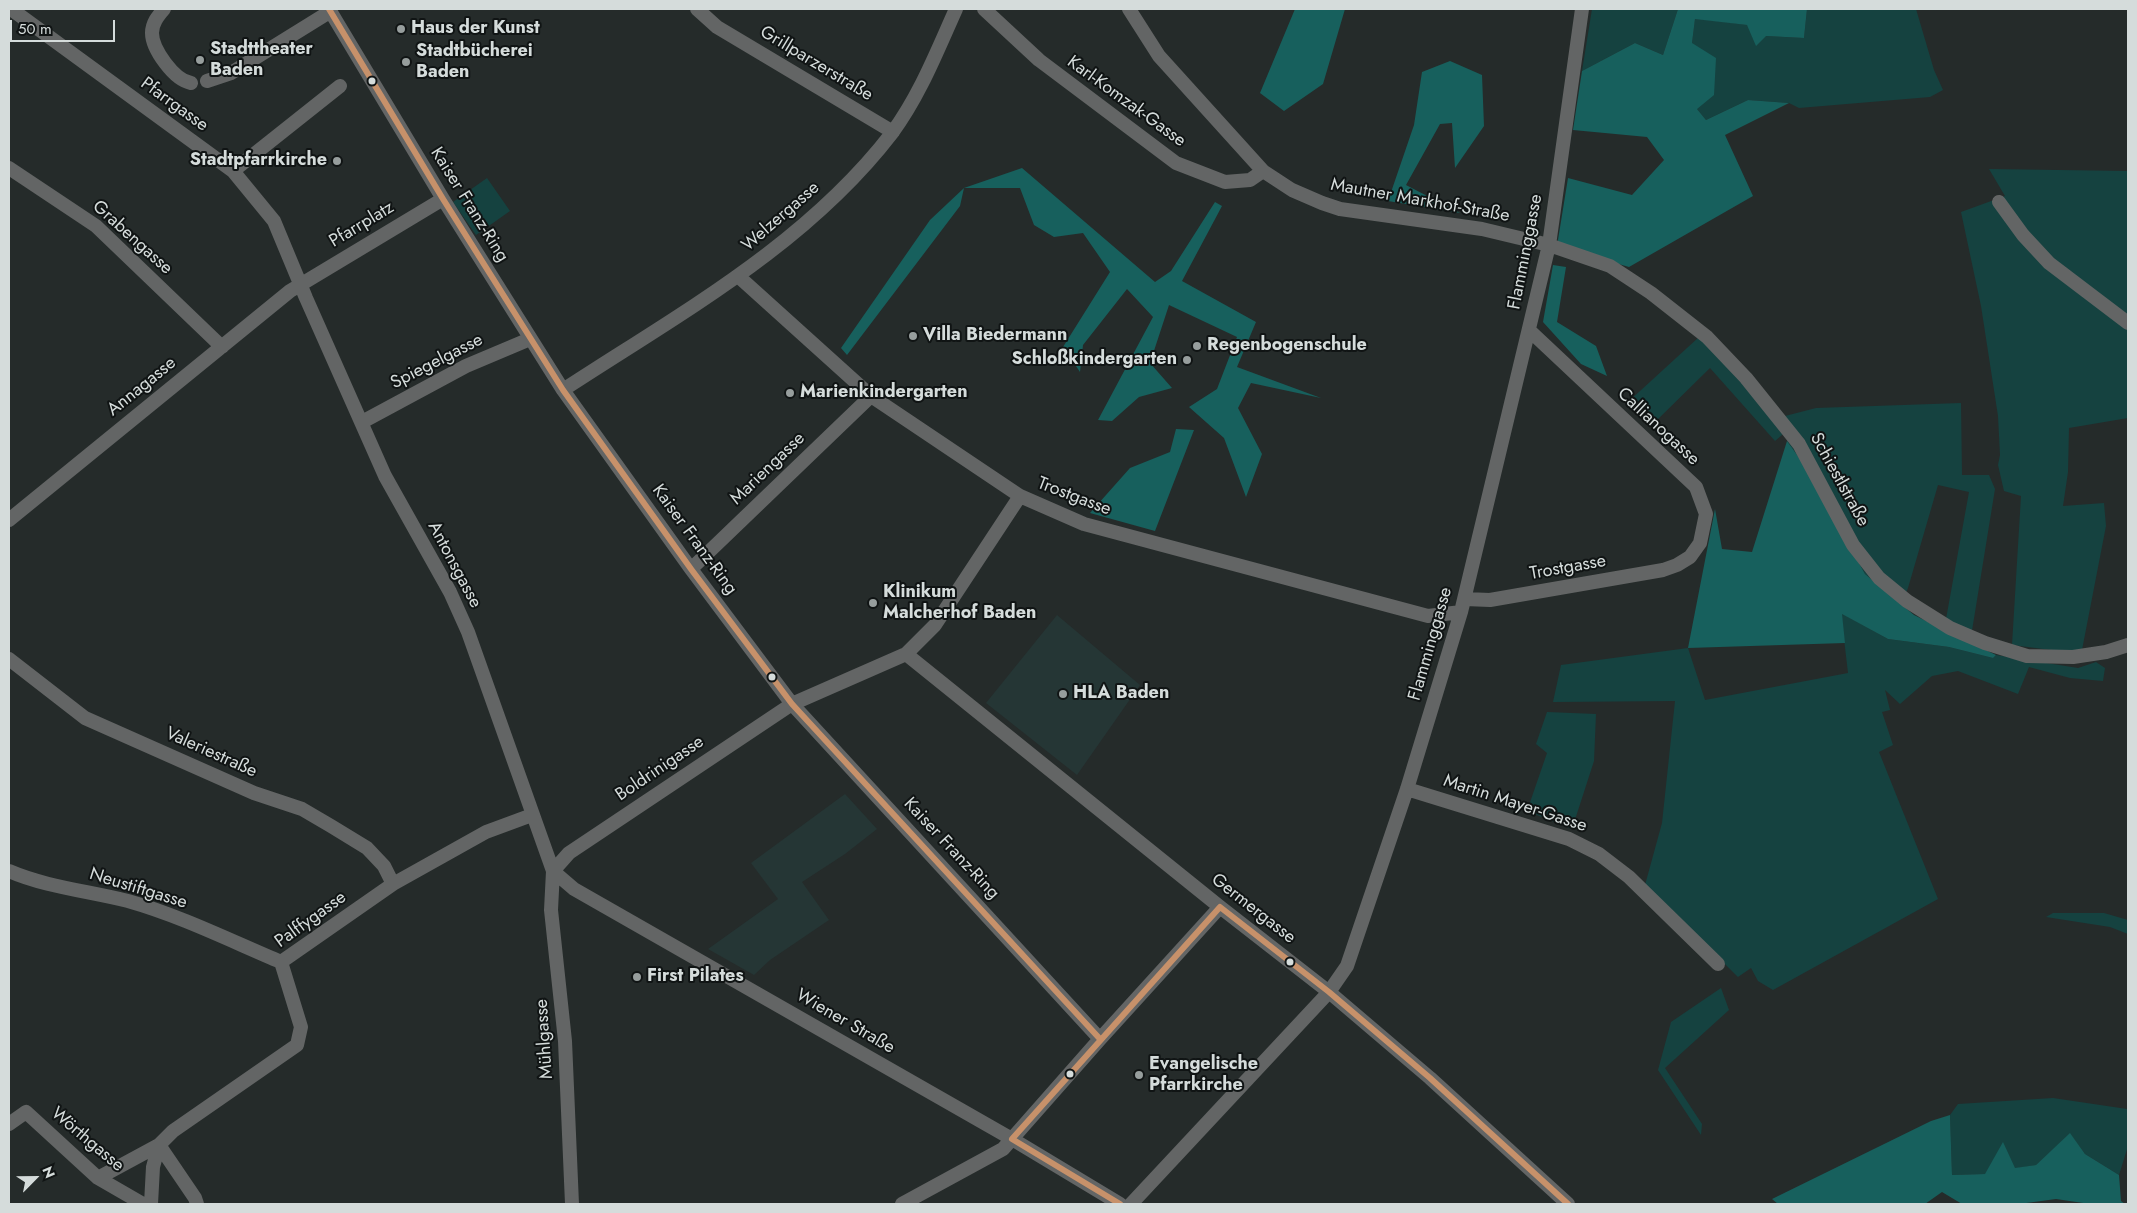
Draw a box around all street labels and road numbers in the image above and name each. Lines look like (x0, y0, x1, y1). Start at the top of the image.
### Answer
street label: Grillparzerstraße (756, 22, 876, 106)
street label: Karl-Komzak-Gasse (1062, 52, 1190, 152)
street label: Pfarrgasse (136, 73, 212, 137)
street label: Kaiser Franz-Ring (425, 144, 513, 266)
street label: Mautner Markhof-Straße (1329, 175, 1511, 227)
street label: Welzergasse (738, 177, 824, 257)
street label: Flamminggasse (1504, 193, 1548, 311)
street label: Grabengasse (87, 196, 177, 280)
street label: Pfarrplatz (326, 197, 398, 253)
street label: Spiegelgasse (387, 330, 487, 394)
street label: Annagasse (103, 353, 181, 421)
street label: Callianogasse (1612, 383, 1704, 471)
street label: Mariengasse (726, 428, 810, 510)
street label: Schiestlstraße (1804, 430, 1874, 530)
street label: Trostgasse (1034, 473, 1114, 521)
street label: Kaiser Franz-Ring (647, 481, 741, 599)
street label: Antonsgasse (422, 518, 486, 612)
street label: Trostgasse (1528, 551, 1608, 585)
street label: Flamminggasse (1404, 585, 1458, 703)
street label: Valeriestraße (162, 723, 260, 783)
street label: Boldrinigasse (612, 732, 708, 806)
street label: Martin Mayer-Gasse (1440, 771, 1590, 837)
street label: Kaiser Franz-Ring (898, 794, 1004, 904)
street label: Neustiftgasse (87, 864, 189, 914)
street label: Germergasse (1206, 869, 1300, 949)
street label: Palffygasse (271, 887, 351, 953)
street label: Wiener Straße (792, 985, 898, 1059)
street label: Mühlgasse (531, 998, 559, 1080)
street label: Wörthgasse (46, 1103, 128, 1177)

